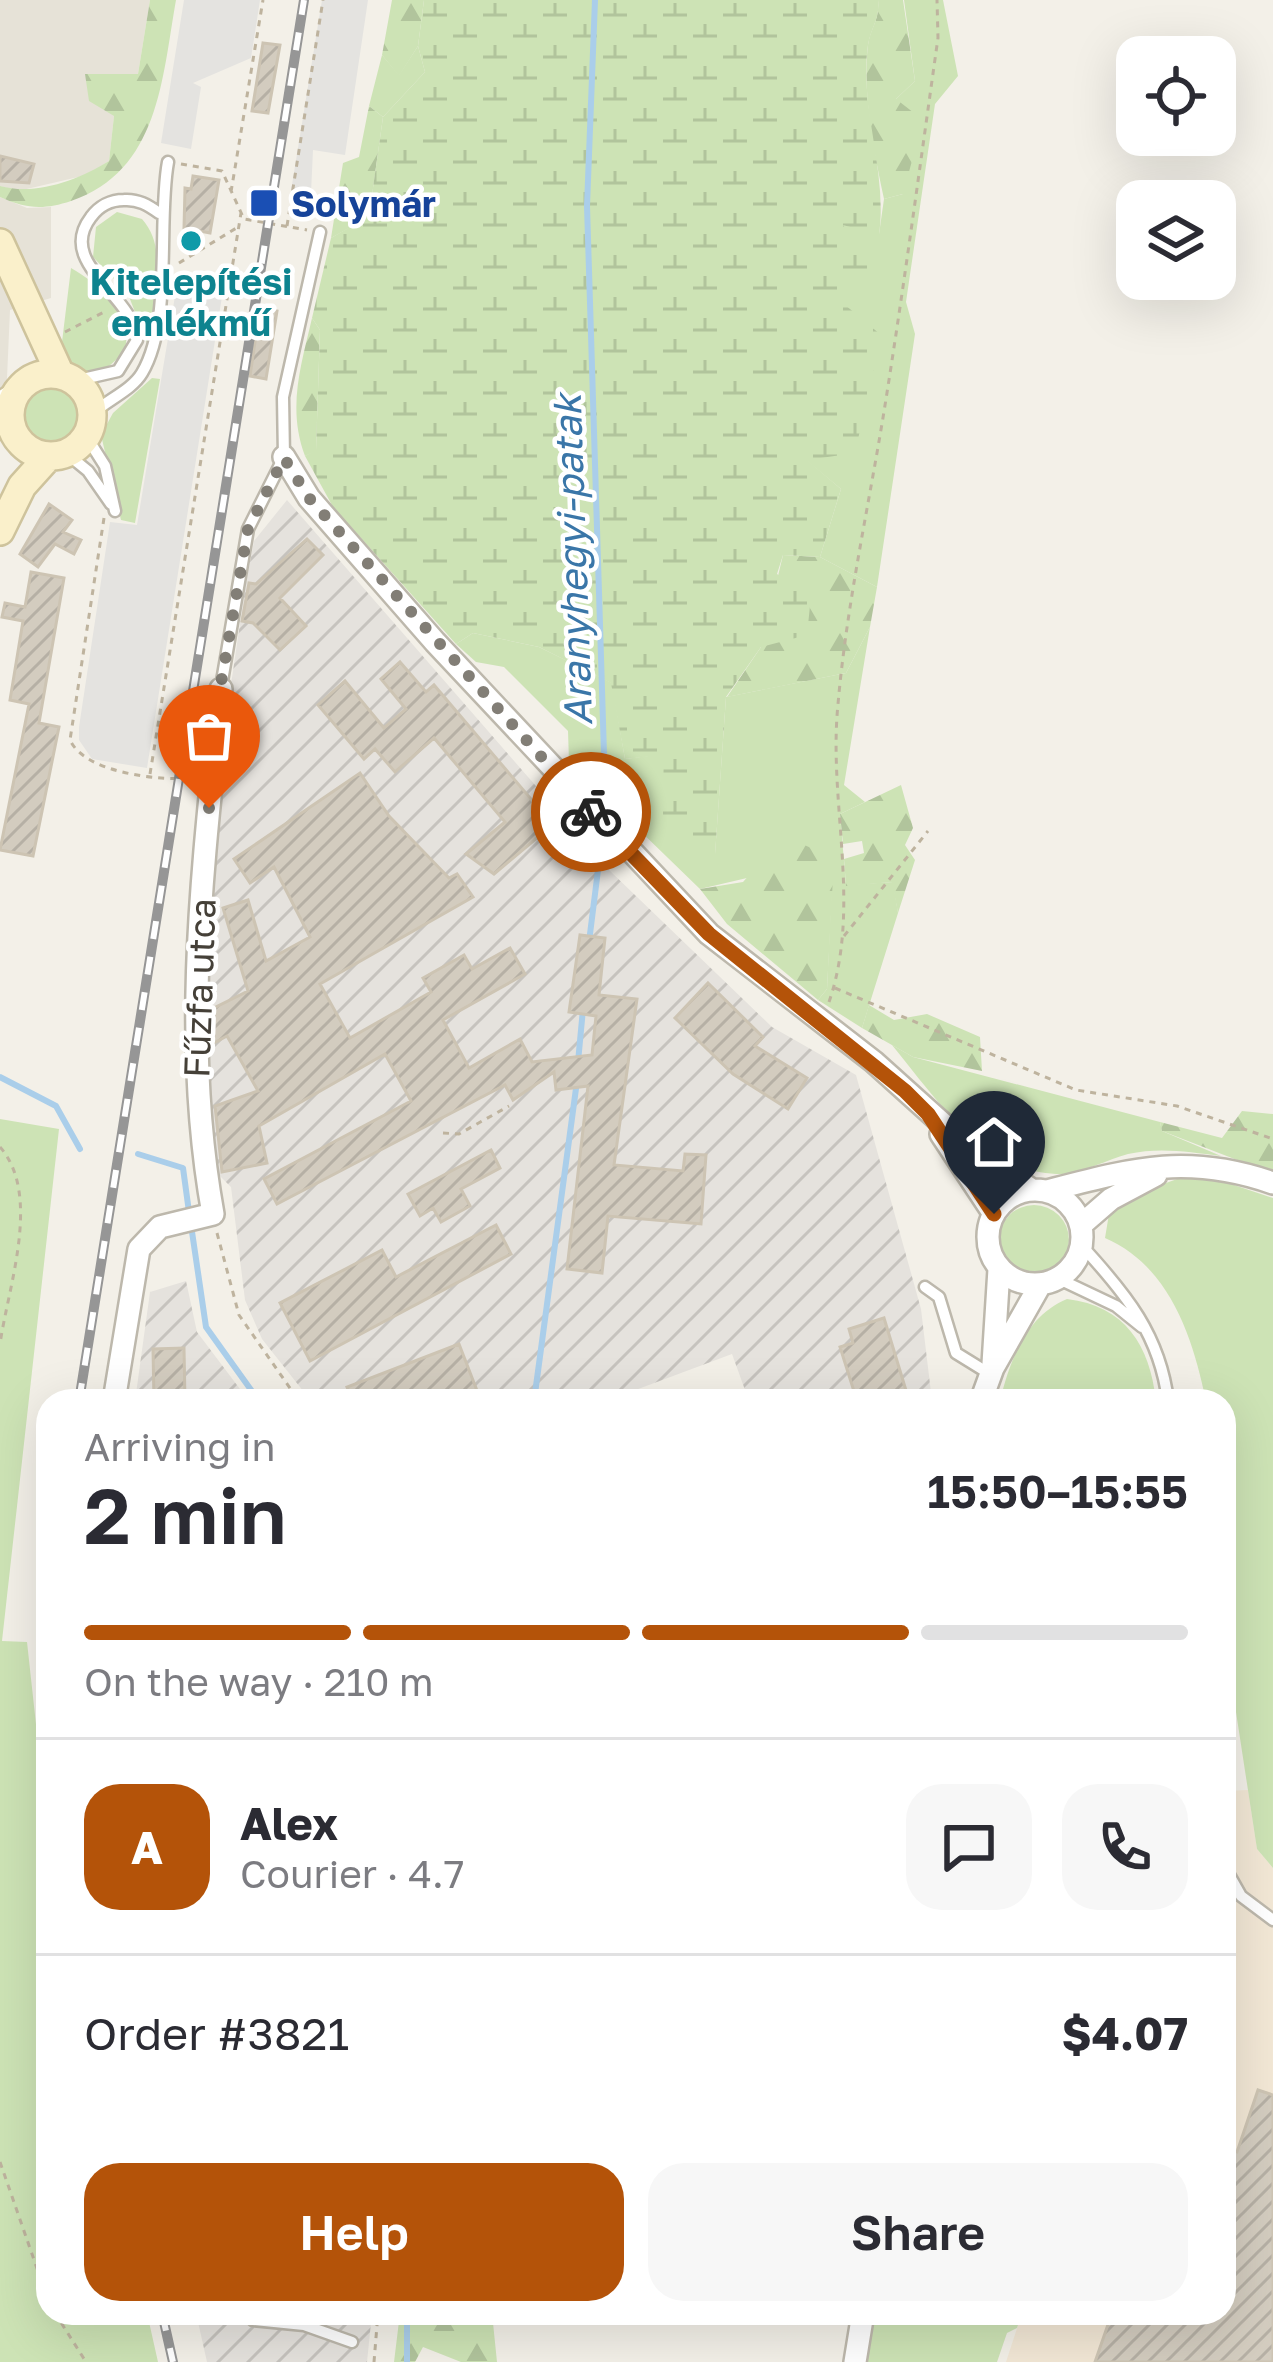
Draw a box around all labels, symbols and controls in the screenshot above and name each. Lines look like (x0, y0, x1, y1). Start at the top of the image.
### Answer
map controls (1116, 36, 1236, 300)
button: locate (1116, 36, 1236, 156)
button: layers (1116, 180, 1236, 300)
place label: Solymár (291, 182, 436, 225)
marker: Solymár (248, 187, 280, 219)
marker: Kitelepítési emlékmű (178, 228, 204, 254)
place label: Kitelepítési emlékmű (90, 260, 292, 344)
water label: Aranyhegyi-patak (543, 390, 601, 726)
pin (158, 685, 260, 808)
icon: bag (176, 703, 242, 769)
courier (531, 752, 651, 872)
icon: bike (558, 779, 624, 845)
street label: Fűzfa utca (174, 897, 224, 1079)
pin (943, 1091, 1045, 1214)
icon: home (961, 1109, 1027, 1175)
text: Arriving in (84, 1423, 275, 1470)
text: 15:50–15:55 (927, 1464, 1188, 1518)
text: 2 min (84, 1468, 287, 1561)
text: On the way · 210 m (84, 1658, 434, 1705)
button: chat (906, 1784, 1032, 1910)
button: phone (1062, 1784, 1188, 1910)
text: Alex (240, 1796, 338, 1850)
text: A (131, 1820, 163, 1874)
text: Courier · 4.7 (240, 1850, 464, 1897)
text: Order #3821 (84, 2006, 349, 2060)
text: $4.07 (1062, 2006, 1188, 2060)
button: Help (84, 2163, 624, 2301)
button: Share (648, 2163, 1188, 2301)

